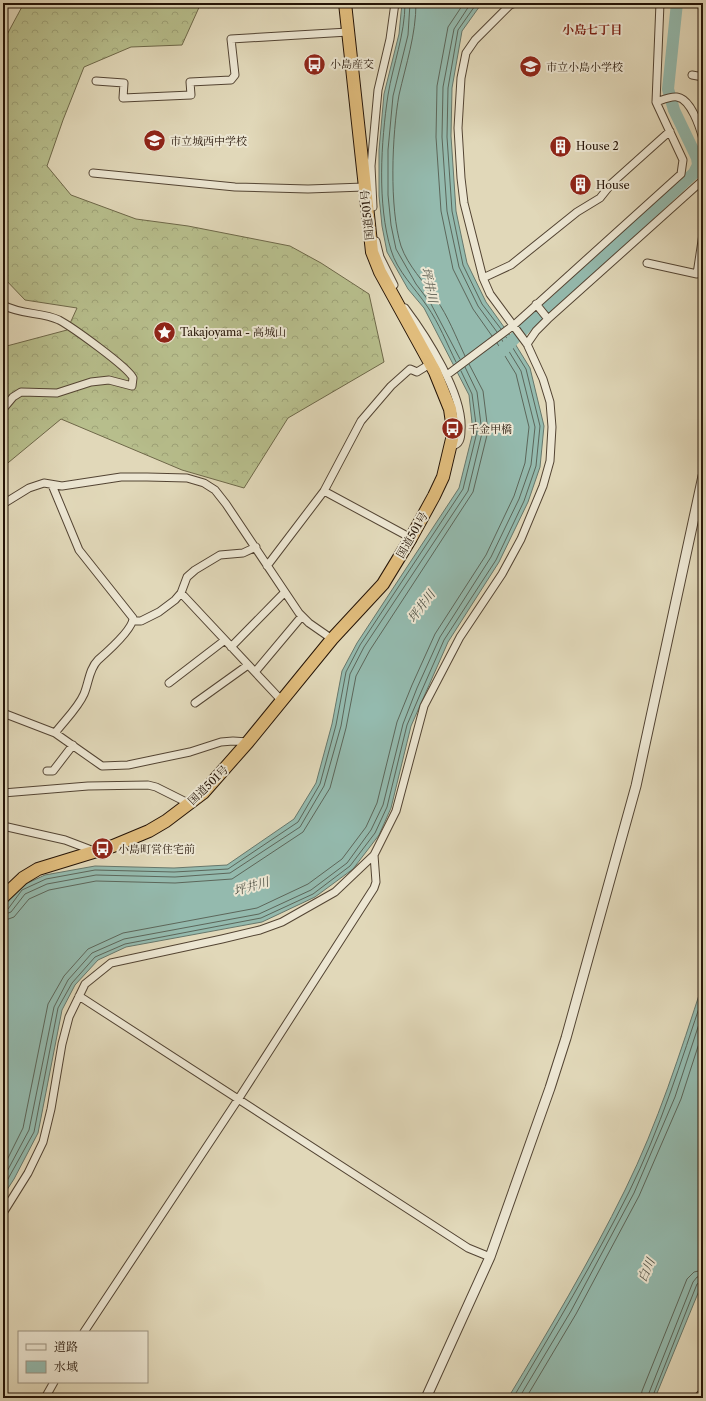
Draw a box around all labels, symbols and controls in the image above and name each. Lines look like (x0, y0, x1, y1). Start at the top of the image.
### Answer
district label: 小島七丁目 (562, 22, 622, 37)
bus stop icon: 小島産交 (302, 51, 328, 77)
school or university icon: 市立小島小学校 (517, 54, 543, 80)
place label: 小島産交 (330, 57, 374, 71)
place label: 市立小島小学校 (546, 60, 623, 74)
school or university icon: 市立城西中学校 (142, 128, 168, 154)
building icon: House 2 (547, 133, 573, 159)
place label: 市立城西中学校 (170, 134, 247, 148)
place label: House 2 (576, 139, 619, 153)
building icon: House (567, 172, 593, 198)
place label: House (596, 178, 630, 192)
street label: 国道501号 (357, 189, 377, 241)
water label: 坪井川 (419, 266, 441, 306)
place icon: Takajoyama - 高城山 (152, 319, 178, 345)
place label: Takajoyama - 高城山 (180, 325, 286, 339)
bus stop icon: 千金甲橋 (439, 416, 465, 442)
place label: 千金甲橋 (468, 422, 512, 436)
street label: 国道501号 (393, 510, 431, 560)
water label: 坪井川 (404, 586, 439, 625)
street label: 国道501号 (185, 762, 231, 808)
bus stop icon: 小島町営住宅前 (90, 836, 116, 862)
place label: 小島町営住宅前 (118, 842, 195, 856)
water label: 坪井川 (232, 873, 272, 898)
water label: 白川 (634, 1254, 659, 1284)
legend (18, 1331, 148, 1383)
text: 道路 (54, 1339, 78, 1354)
text: 水域 (54, 1359, 78, 1374)

